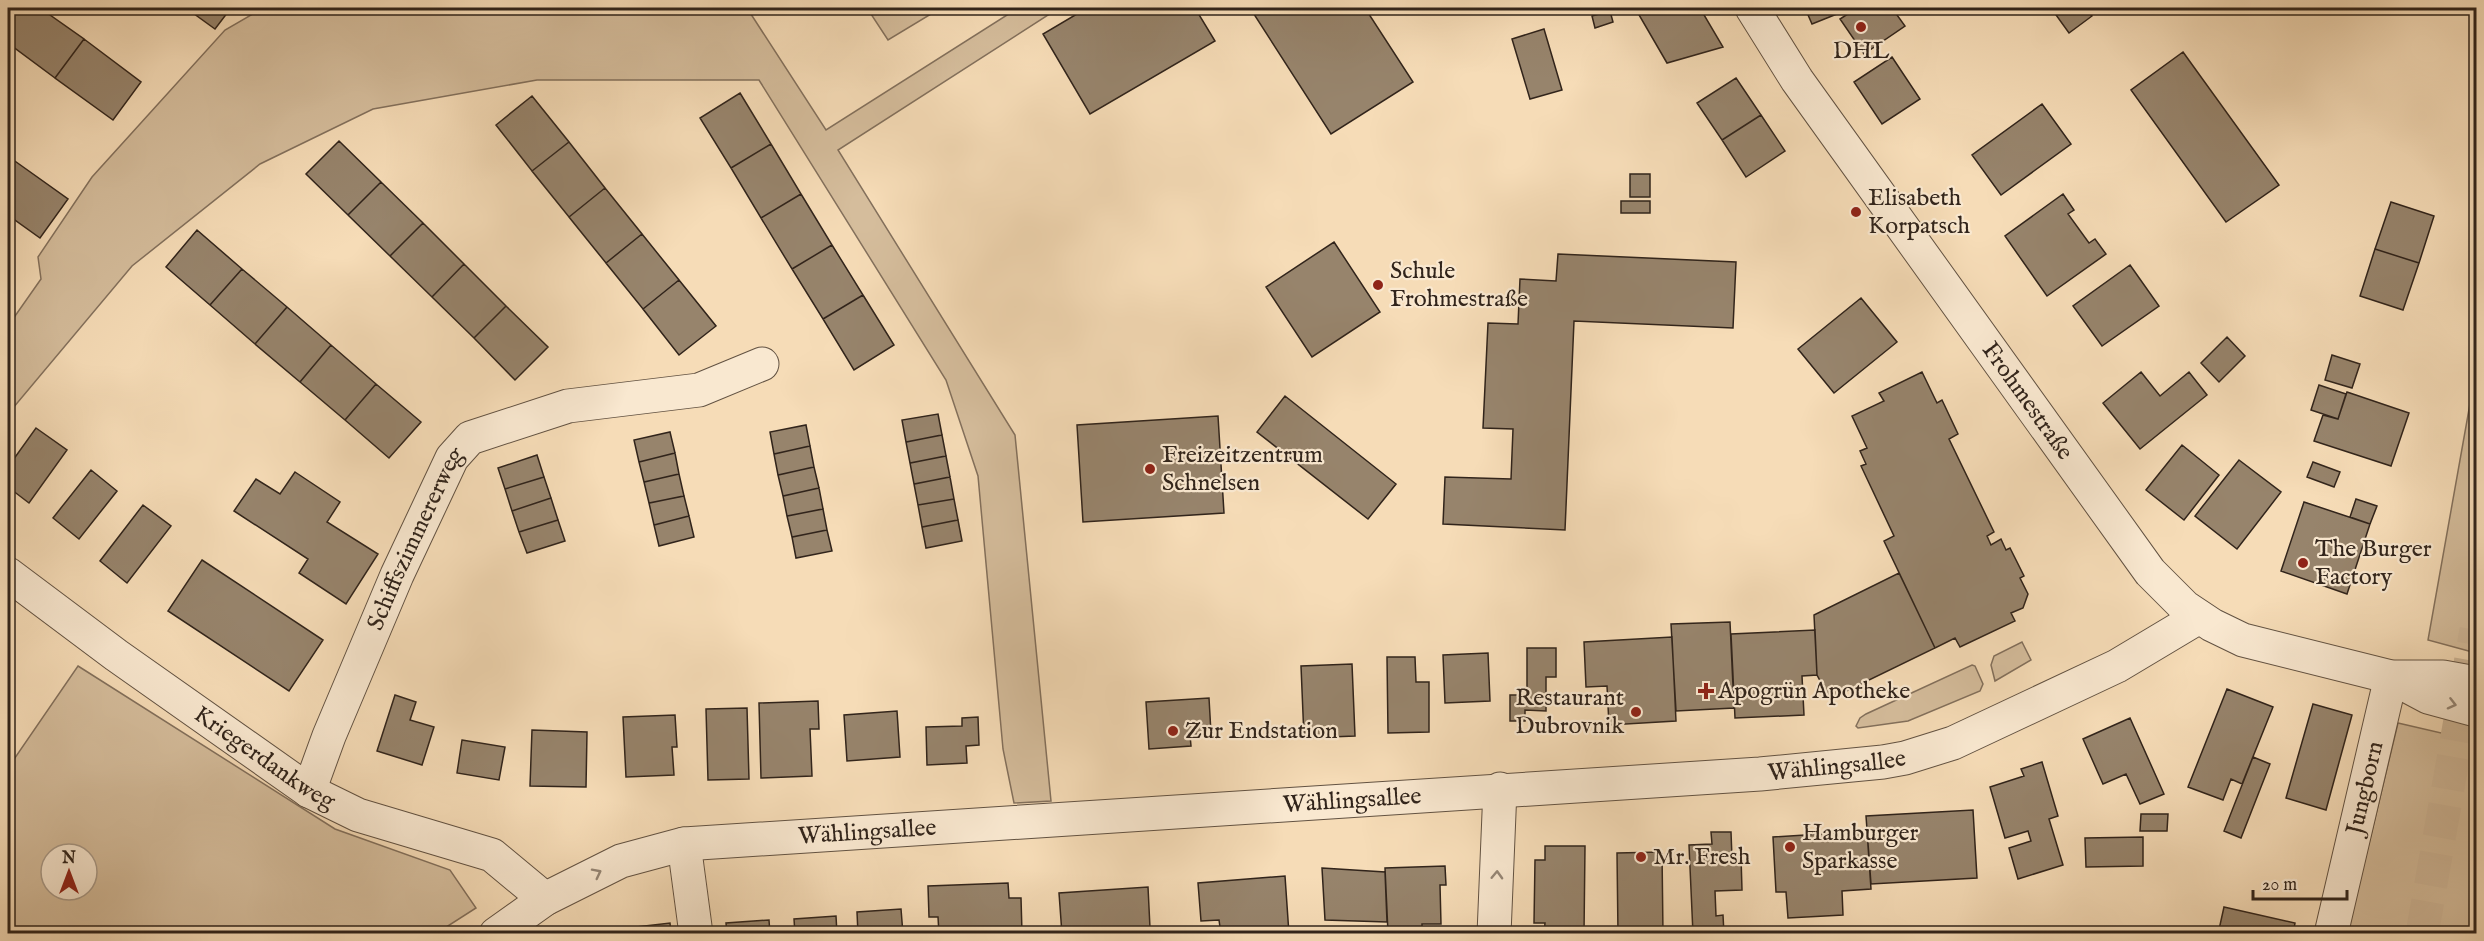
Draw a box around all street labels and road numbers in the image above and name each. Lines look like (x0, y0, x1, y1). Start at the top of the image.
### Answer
street label: Frohmestraße (1974, 336, 2080, 466)
street label: Schiffszimmererweg (360, 439, 471, 635)
street label: Kriegerdankweg (188, 699, 341, 817)
street label: Jungborn (2339, 738, 2391, 841)
street label: Wählingsallee (1766, 743, 1908, 789)
street label: Wählingsallee (1282, 781, 1422, 821)
street label: Wählingsallee (797, 812, 937, 852)

